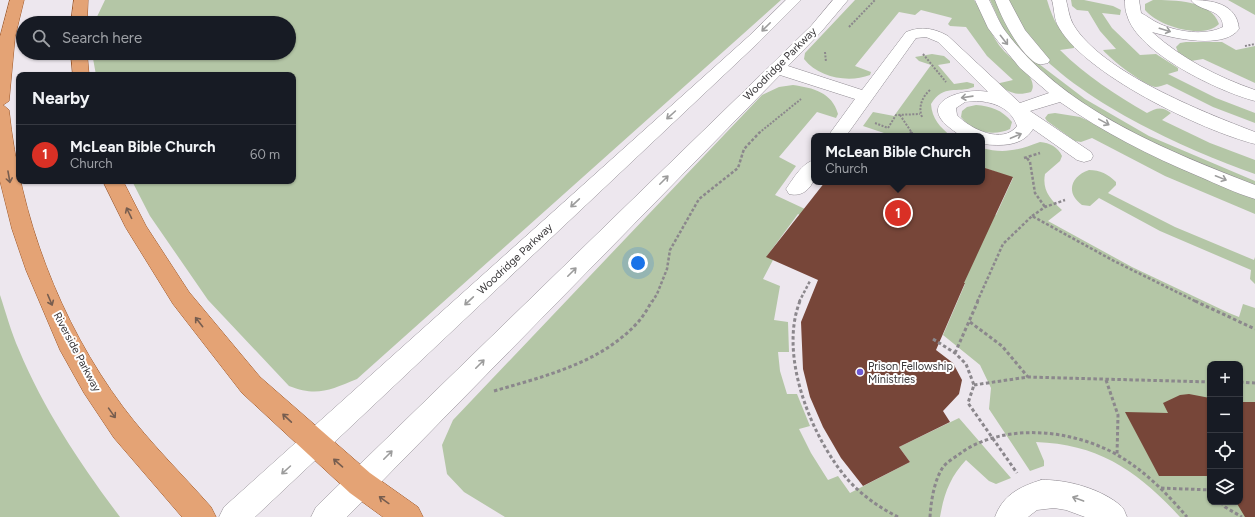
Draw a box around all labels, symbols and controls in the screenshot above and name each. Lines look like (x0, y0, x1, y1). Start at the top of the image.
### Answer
search box (16, 16, 296, 60)
one-way arrow (761, 22, 771, 32)
street label: Woodridge Parkway (741, 25, 819, 103)
icon: search (30, 27, 52, 49)
one-way arrow (1158, 27, 1171, 34)
text: Search here (62, 29, 142, 47)
one-way arrow (1000, 34, 1008, 45)
text: Nearby (32, 88, 90, 108)
one-way arrow (961, 93, 974, 101)
one-way arrow (666, 111, 676, 120)
one-way arrow (1098, 118, 1110, 126)
one-way arrow (1009, 132, 1021, 140)
popup (811, 133, 985, 185)
text: McLean Bible Church (70, 138, 216, 156)
text: McLean Bible Church (825, 143, 971, 161)
text: 1 (42, 147, 48, 162)
text: 60 m (250, 147, 280, 162)
text: Church (70, 156, 113, 171)
text: Church (825, 161, 868, 176)
one-way arrow (5, 170, 13, 183)
one-way arrow (659, 175, 669, 185)
one-way arrow (1214, 175, 1226, 183)
pin: 1 (885, 198, 911, 228)
one-way arrow (570, 199, 580, 208)
one-way arrow (125, 207, 132, 219)
street label: Woodridge Parkway (475, 221, 555, 297)
your location (628, 253, 648, 273)
one-way arrow (567, 267, 577, 277)
one-way arrow (46, 293, 54, 305)
one-way arrow (464, 297, 474, 306)
street label: Riverside Parkway (51, 310, 104, 394)
one-way arrow (195, 316, 204, 327)
one-way arrow (475, 359, 485, 369)
place label: Prison Fellowship Ministries (868, 360, 953, 386)
map controls (1207, 361, 1243, 505)
button: + (1207, 361, 1243, 397)
marker: Prison Fellowship Ministries (855, 367, 865, 377)
button: − (1207, 397, 1243, 433)
one-way arrow (108, 408, 116, 419)
one-way arrow (282, 413, 292, 422)
button: locate (1207, 433, 1243, 469)
one-way arrow (383, 451, 393, 460)
one-way arrow (332, 459, 343, 468)
one-way arrow (282, 465, 292, 474)
button: layers (1207, 469, 1243, 505)
one-way arrow (1072, 494, 1084, 502)
one-way arrow (378, 496, 389, 504)

